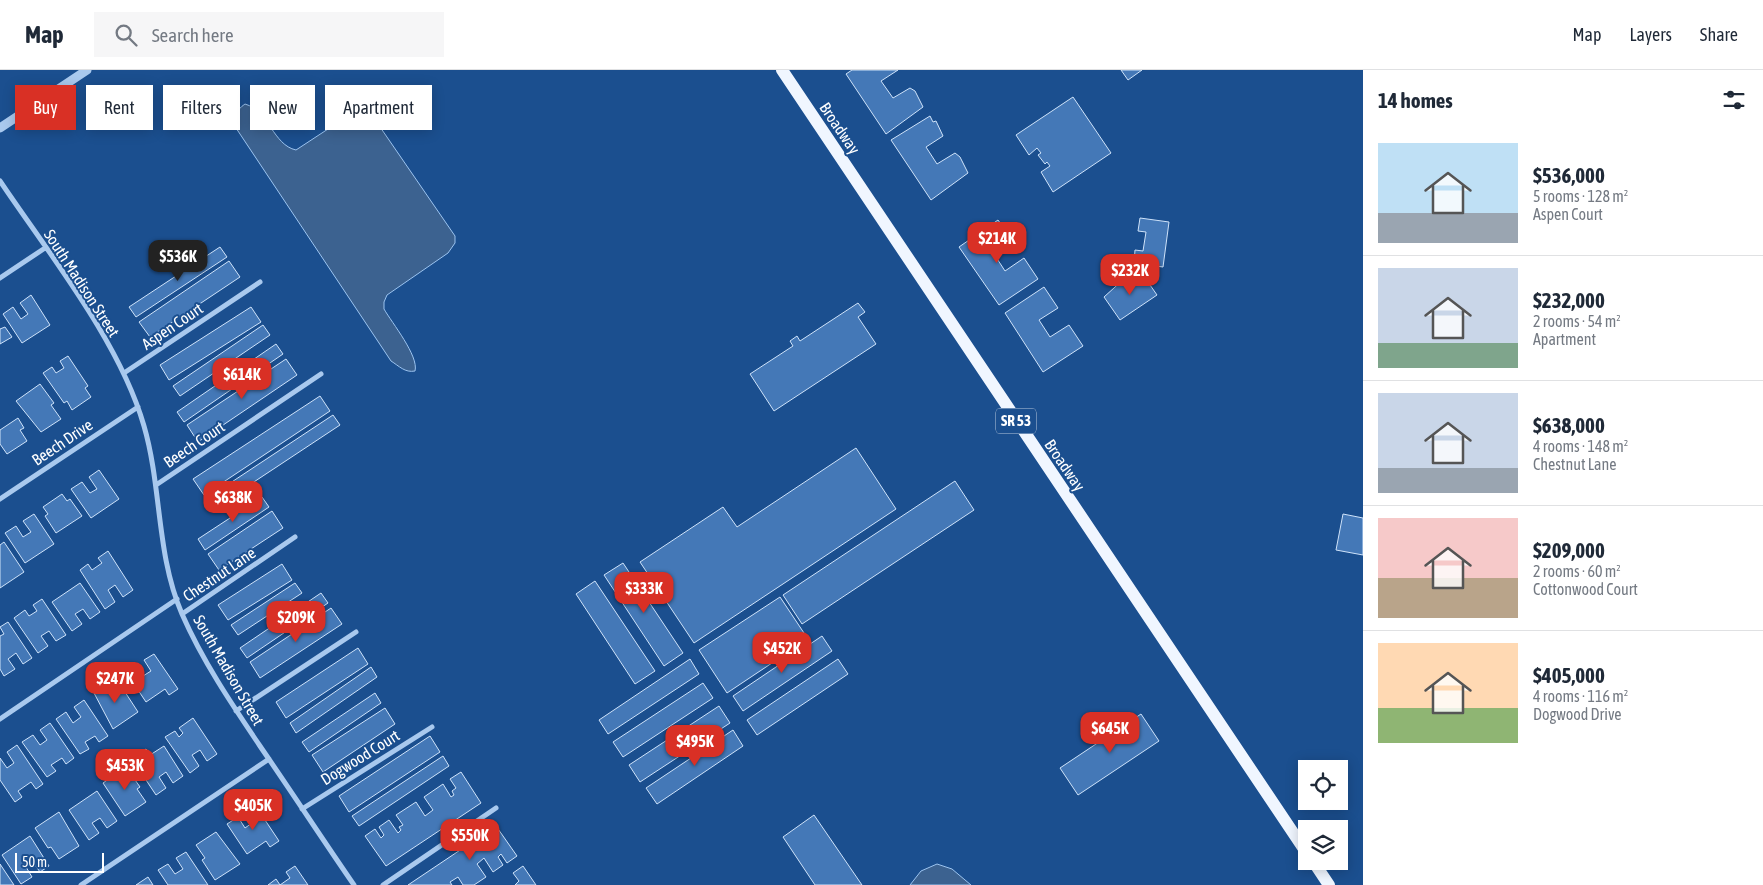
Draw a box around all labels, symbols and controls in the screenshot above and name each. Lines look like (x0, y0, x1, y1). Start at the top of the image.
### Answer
search box (94, 12, 444, 57)
text: Map (25, 21, 64, 48)
icon: search (112, 21, 140, 49)
text: Search here (152, 24, 234, 46)
text: Map (1572, 24, 1601, 45)
text: Layers (1629, 24, 1672, 45)
text: Share (1700, 24, 1738, 45)
chip: Buy (15, 85, 76, 130)
chip: Rent (86, 85, 153, 130)
chip: Filters (163, 85, 240, 130)
chip: New (250, 85, 315, 130)
chip: Apartment (325, 85, 432, 130)
icon: filters (1720, 86, 1748, 114)
text: 14 homes (1378, 88, 1453, 112)
street label: Broadway (815, 99, 864, 158)
icon: home (1418, 163, 1478, 223)
text: $536,000 (1533, 163, 1605, 187)
text: 5 rooms · 128 m² (1533, 187, 1628, 205)
text: Aspen Court (1533, 205, 1603, 223)
pin: $214K (962, 222, 1032, 264)
street label: South Madison Street (41, 226, 124, 340)
text: $214K (978, 229, 1016, 247)
pin: $536K (143, 240, 213, 282)
text: $536K (159, 247, 197, 265)
pin: $232K (1095, 254, 1165, 296)
text: $232K (1111, 261, 1149, 279)
icon: home (1418, 288, 1478, 348)
text: $232,000 (1533, 288, 1605, 312)
street label: Aspen Court (138, 299, 207, 354)
text: 2 rooms · 54 m² (1533, 312, 1621, 330)
text: Apartment (1533, 330, 1596, 348)
pin: $614K (207, 358, 277, 400)
text: $614K (223, 365, 261, 383)
road number: SR 53 (996, 408, 1036, 434)
icon: home (1418, 413, 1478, 473)
text: $638,000 (1533, 413, 1605, 437)
street label: Beech Drive (28, 415, 96, 469)
street label: Beech Court (160, 417, 228, 471)
street label: Broadway (1040, 436, 1089, 495)
text: 4 rooms · 148 m² (1533, 437, 1628, 455)
text: Chestnut Lane (1533, 455, 1616, 473)
pin: $638K (198, 480, 268, 523)
text: $638K (214, 488, 252, 506)
icon: home (1418, 538, 1478, 598)
text: $209,000 (1533, 538, 1605, 562)
street label: Chestnut Lane (179, 543, 259, 605)
text: 2 rooms · 60 m² (1533, 562, 1621, 580)
pin: $333K (609, 572, 679, 614)
text: $333K (625, 579, 663, 597)
text: Cottonwood Court (1533, 580, 1638, 598)
pin: $209K (261, 600, 331, 643)
text: $209K (277, 608, 315, 626)
street label: South Madison Street (190, 612, 268, 729)
pin: $452K (747, 632, 817, 674)
text: $452K (763, 639, 801, 657)
pin: $247K (80, 662, 150, 704)
icon: home (1418, 663, 1478, 723)
text: $405,000 (1533, 663, 1605, 687)
text: $247K (96, 669, 134, 687)
text: 4 rooms · 116 m² (1533, 687, 1628, 705)
text: Dogwood Drive (1533, 705, 1622, 723)
pin: $645K (1075, 712, 1145, 754)
text: $645K (1091, 719, 1129, 737)
pin: $495K (660, 724, 730, 767)
street label: Dogwood Court (317, 726, 403, 789)
text: $495K (676, 732, 714, 750)
pin: $453K (90, 748, 160, 791)
text: $453K (106, 756, 144, 774)
map controls (1298, 760, 1348, 870)
button: locate (1298, 760, 1348, 810)
pin: $405K (218, 788, 288, 831)
text: $405K (234, 796, 272, 814)
pin: $550K (435, 818, 505, 861)
button: layers (1298, 820, 1348, 870)
text: $550K (451, 826, 489, 844)
scale bar (15, 850, 104, 873)
text: 50 m (22, 854, 47, 870)

